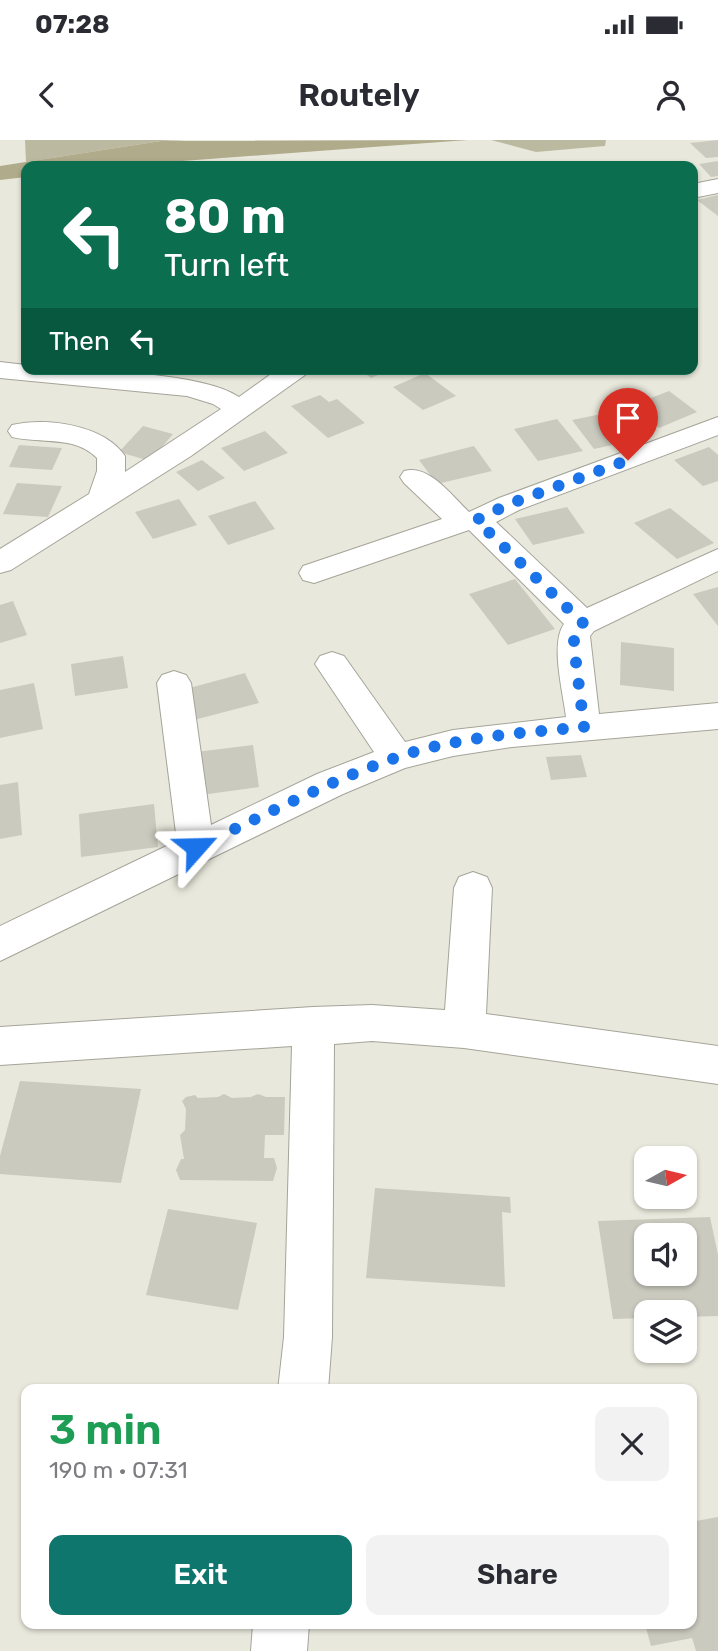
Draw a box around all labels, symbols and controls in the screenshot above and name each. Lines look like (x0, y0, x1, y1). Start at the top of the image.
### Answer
text: 07:28 (35, 9, 110, 40)
icon: back (28, 76, 66, 114)
text: Routely (298, 76, 420, 114)
icon: person (652, 76, 690, 114)
text: 80 m (164, 187, 286, 245)
icon: left (49, 189, 140, 280)
text: Turn left (164, 246, 289, 284)
icon: left (124, 322, 162, 360)
text: Then (49, 326, 110, 357)
pin (598, 388, 658, 460)
icon: arrive (609, 399, 647, 437)
position arrow (159, 810, 233, 884)
north arrow (634, 1146, 696, 1209)
map controls (634, 1146, 697, 1363)
button: sound (634, 1223, 697, 1286)
button: layers (634, 1300, 697, 1363)
text: 3 min (49, 1405, 162, 1455)
button: close (595, 1407, 669, 1481)
text: 190 m · 07:31 (49, 1456, 188, 1484)
button: Exit (49, 1535, 352, 1615)
button: Share (366, 1535, 669, 1615)

